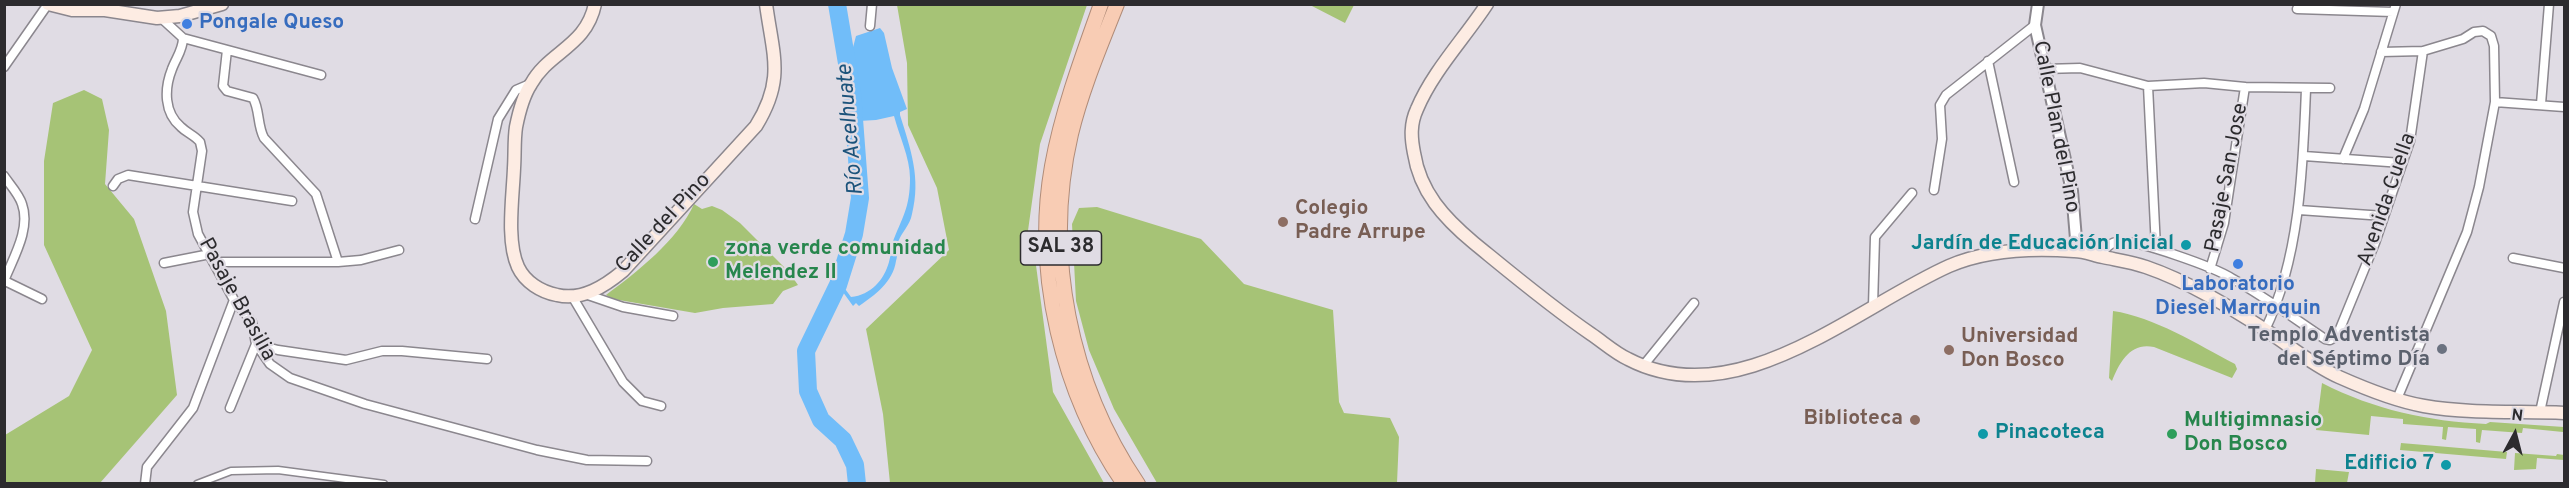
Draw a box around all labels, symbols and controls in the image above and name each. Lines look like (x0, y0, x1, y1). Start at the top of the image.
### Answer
place label: Pongale Queso (199, 11, 344, 37)
marker: Pongale Queso (180, 17, 194, 31)
street label: Calle Plan del Pino (2026, 39, 2084, 215)
water label: Río Acelhuate (833, 63, 871, 197)
street label: Pasaje San Jose (2201, 101, 2255, 255)
street label: Avenida Cuella (2353, 130, 2423, 270)
street label: Calle del Pino (611, 169, 717, 279)
place label: Colegio Padre Arrupe (1295, 197, 1426, 247)
marker: Colegio Padre Arrupe (1276, 215, 1290, 229)
road number: SAL 38 (1020, 231, 1102, 265)
place label: Jardín de Educación Inicial (1911, 232, 2174, 258)
street label: Pasaje Brasilia (192, 234, 280, 366)
place label: zona verde comunidad Melendez II (725, 237, 946, 287)
marker: Jardín de Educación Inicial (2179, 238, 2193, 252)
marker: zona verde comunidad Melendez II (706, 255, 720, 269)
marker: Laboratorio Diesel Marroquin (2231, 257, 2245, 271)
place label: Laboratorio Diesel Marroquin (2155, 273, 2321, 323)
place label: Templo Adventista del Séptimo Día (2248, 324, 2430, 374)
place label: Universidad Don Bosco (1961, 325, 2078, 375)
marker: Templo Adventista del Séptimo Día (2435, 342, 2449, 356)
marker: Universidad Don Bosco (1942, 343, 1956, 357)
north arrow (2485, 404, 2545, 464)
text: N (2510, 406, 2524, 427)
place label: Biblioteca (1804, 407, 1903, 433)
place label: Multigimnasio Don Bosco (2184, 409, 2322, 459)
marker: Biblioteca (1908, 413, 1922, 427)
place label: Pinacoteca (1995, 421, 2105, 447)
marker: Pinacoteca (1976, 427, 1990, 441)
marker: Multigimnasio Don Bosco (2165, 427, 2179, 441)
place label: Edificio 7 (2344, 452, 2434, 478)
marker: Edificio 7 (2439, 458, 2453, 472)

